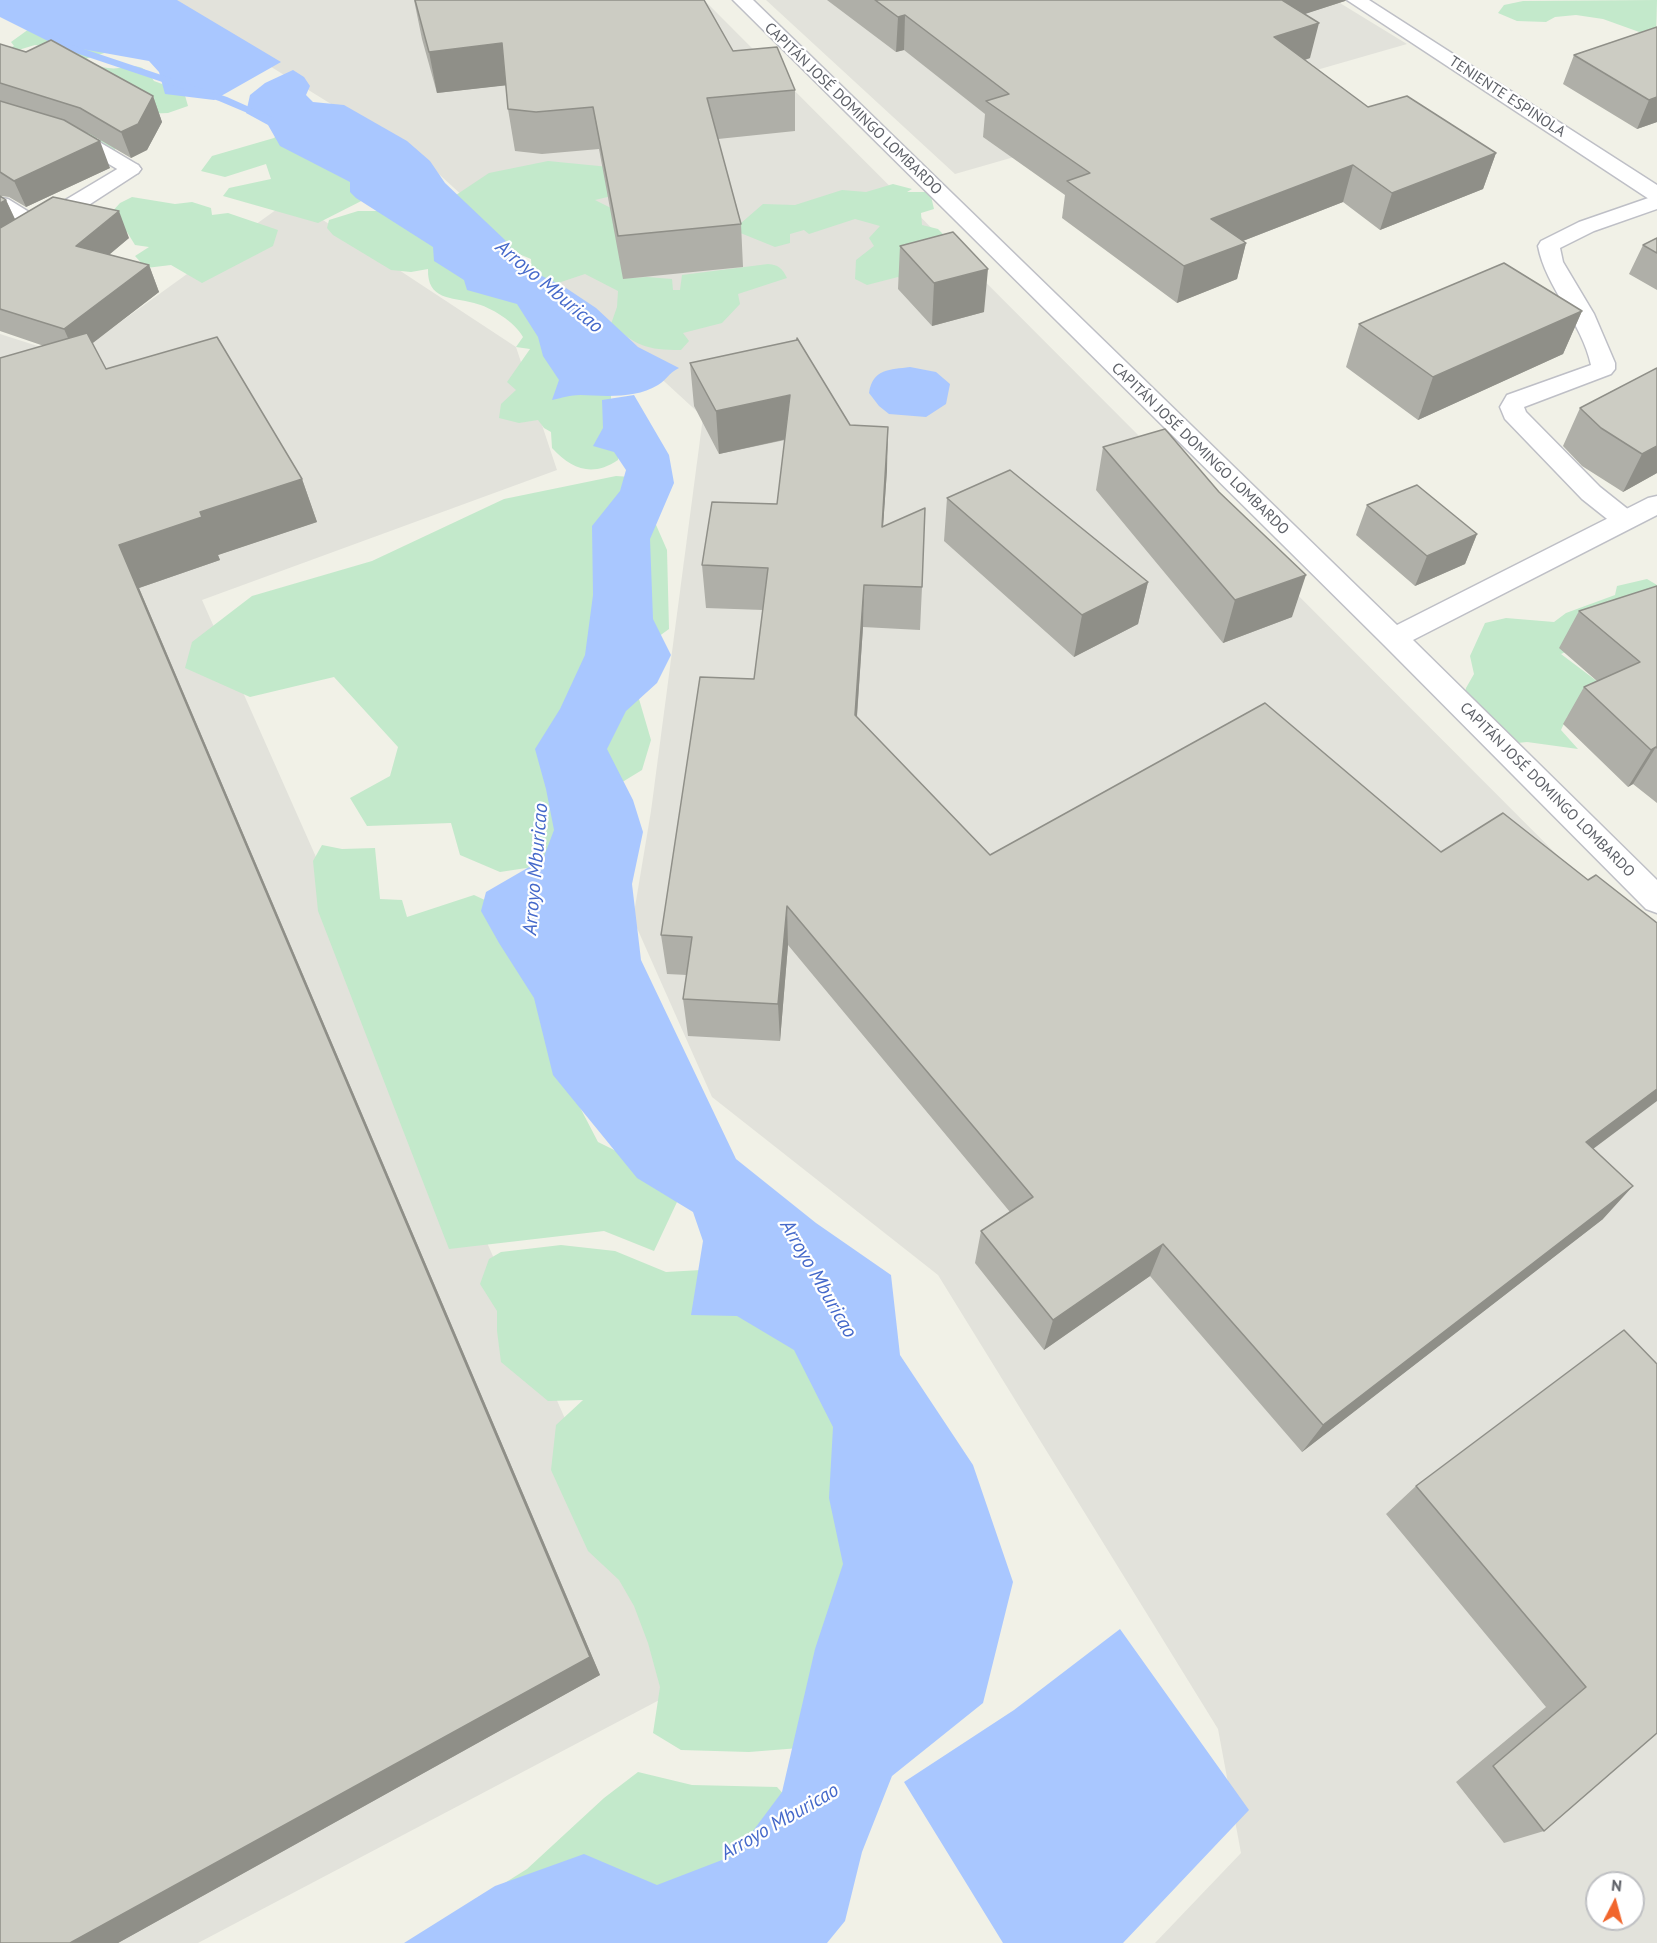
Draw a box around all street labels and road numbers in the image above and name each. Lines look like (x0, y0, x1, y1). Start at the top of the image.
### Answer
street label: CAPITÁN JOSÉ DOMINGO LOMBARDO (761, 19, 945, 199)
street label: TENIENTE ESPINOLA (1445, 53, 1569, 141)
street label: CAPITÁN JOSÉ DOMINGO LOMBARDO (1108, 359, 1292, 539)
street label: CAPITÁN JOSÉ DOMINGO LOMBARDO (1456, 699, 1638, 881)

